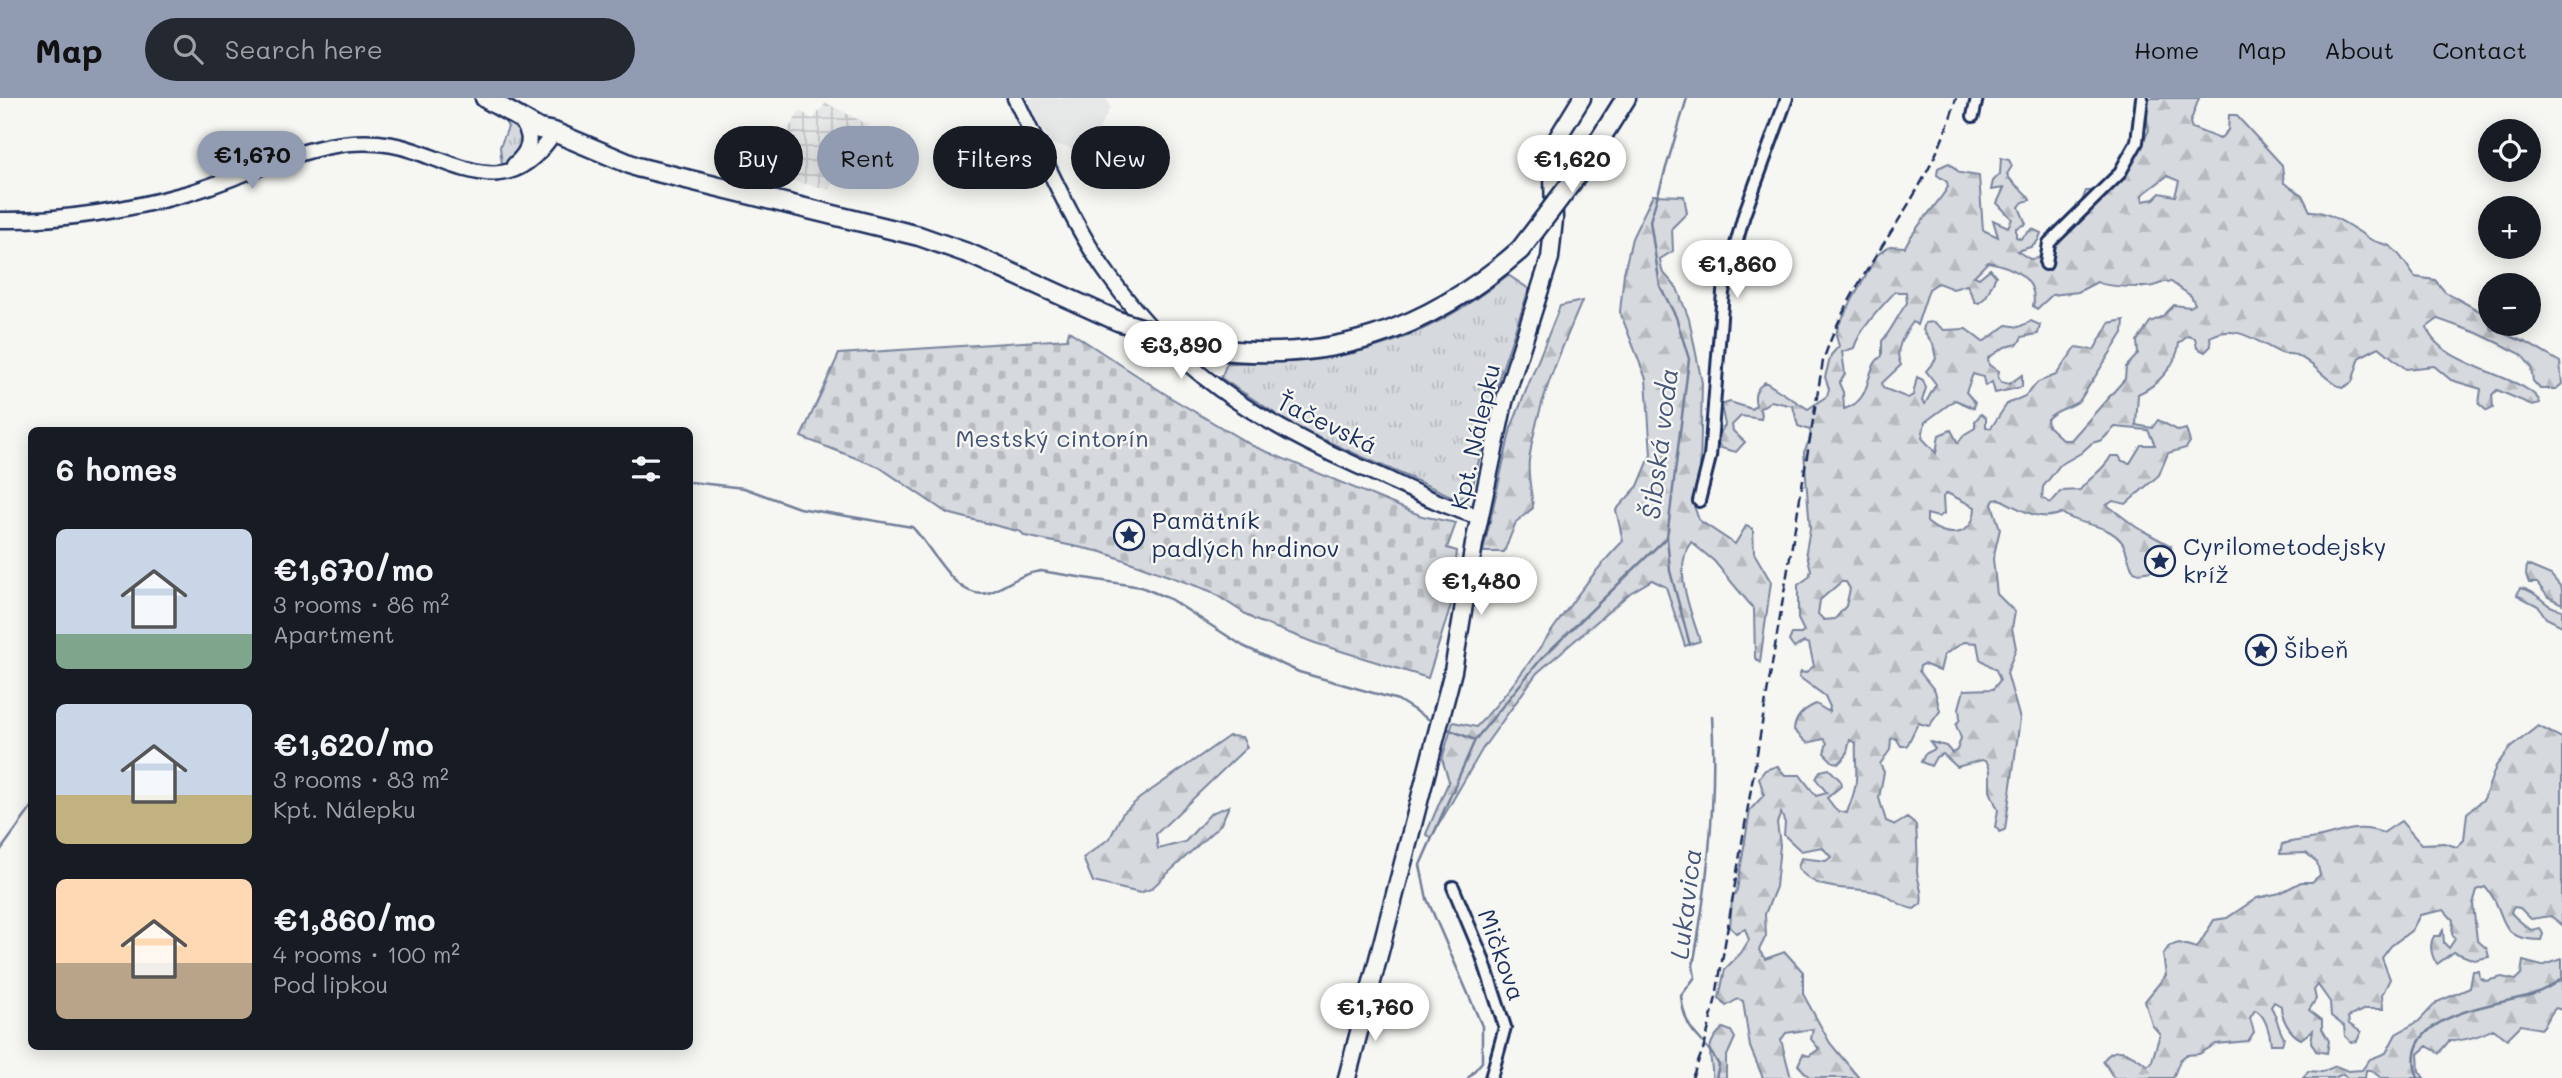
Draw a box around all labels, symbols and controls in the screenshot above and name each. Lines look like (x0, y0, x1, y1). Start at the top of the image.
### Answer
search box (145, 18, 635, 81)
text: Map (35, 28, 103, 71)
icon: search (169, 30, 207, 68)
text: Search here (225, 32, 383, 66)
text: Home (2134, 34, 2199, 65)
text: Map (2237, 34, 2286, 65)
text: About (2324, 34, 2394, 65)
text: Contact (2432, 34, 2527, 65)
map controls (2478, 119, 2541, 336)
button: locate (2478, 119, 2541, 182)
chip: Buy (714, 126, 803, 189)
chip: Rent (817, 126, 919, 189)
chip: Filters (933, 126, 1057, 189)
chip: New (1071, 126, 1170, 189)
pin: €1,670 (195, 132, 309, 191)
pin: €1,620 (1515, 136, 1629, 195)
text: €1,670 (213, 139, 291, 169)
text: €1,620 (1533, 143, 1611, 173)
button: + (2478, 196, 2541, 259)
pin: €1,860 (1680, 240, 1794, 300)
text: €1,860 (1698, 248, 1776, 278)
button: − (2478, 273, 2541, 336)
pin: €3,890 (1124, 322, 1238, 381)
text: €3,890 (1140, 329, 1222, 359)
street label: Kpt. Nálepku (1443, 361, 1506, 513)
water label: Šibská voda (1633, 366, 1685, 521)
street label: Ťačevská (1272, 385, 1383, 460)
park label: Mestský cintorín (955, 422, 1149, 453)
text: 6 homes (56, 449, 177, 489)
icon: filters (627, 450, 665, 488)
place label: Pamätník padlých hrdinov (1152, 504, 1339, 563)
place icon: Pamätník padlých hrdinov (1112, 518, 1146, 552)
place label: Cyrilometodejsky kríž (2183, 530, 2386, 589)
place icon: Cyrilometodejsky kríž (2143, 544, 2177, 578)
text: €1,670/mo (273, 549, 434, 589)
icon: home (112, 557, 196, 641)
pin: €1,480 (1424, 558, 1538, 617)
text: €1,480 (1441, 565, 1521, 595)
text: 3 rooms · 86 m² (273, 589, 449, 619)
text: Apartment (273, 619, 395, 649)
place icon: Šibeň (2244, 633, 2278, 667)
place label: Šibeň (2284, 633, 2348, 664)
text: €1,620/mo (273, 724, 434, 764)
icon: home (112, 732, 196, 816)
text: 3 rooms · 83 m² (273, 764, 449, 794)
text: Kpt. Nálepku (273, 794, 416, 824)
water label: Lukavica (1661, 847, 1709, 961)
text: €1,860/mo (273, 899, 435, 939)
street label: Mičkova (1472, 904, 1533, 1005)
icon: home (112, 907, 196, 991)
text: 4 rooms · 100 m² (273, 939, 460, 969)
text: Pod lipkou (273, 969, 388, 999)
pin: €1,760 (1318, 984, 1432, 1043)
text: €1,760 (1336, 991, 1414, 1021)

